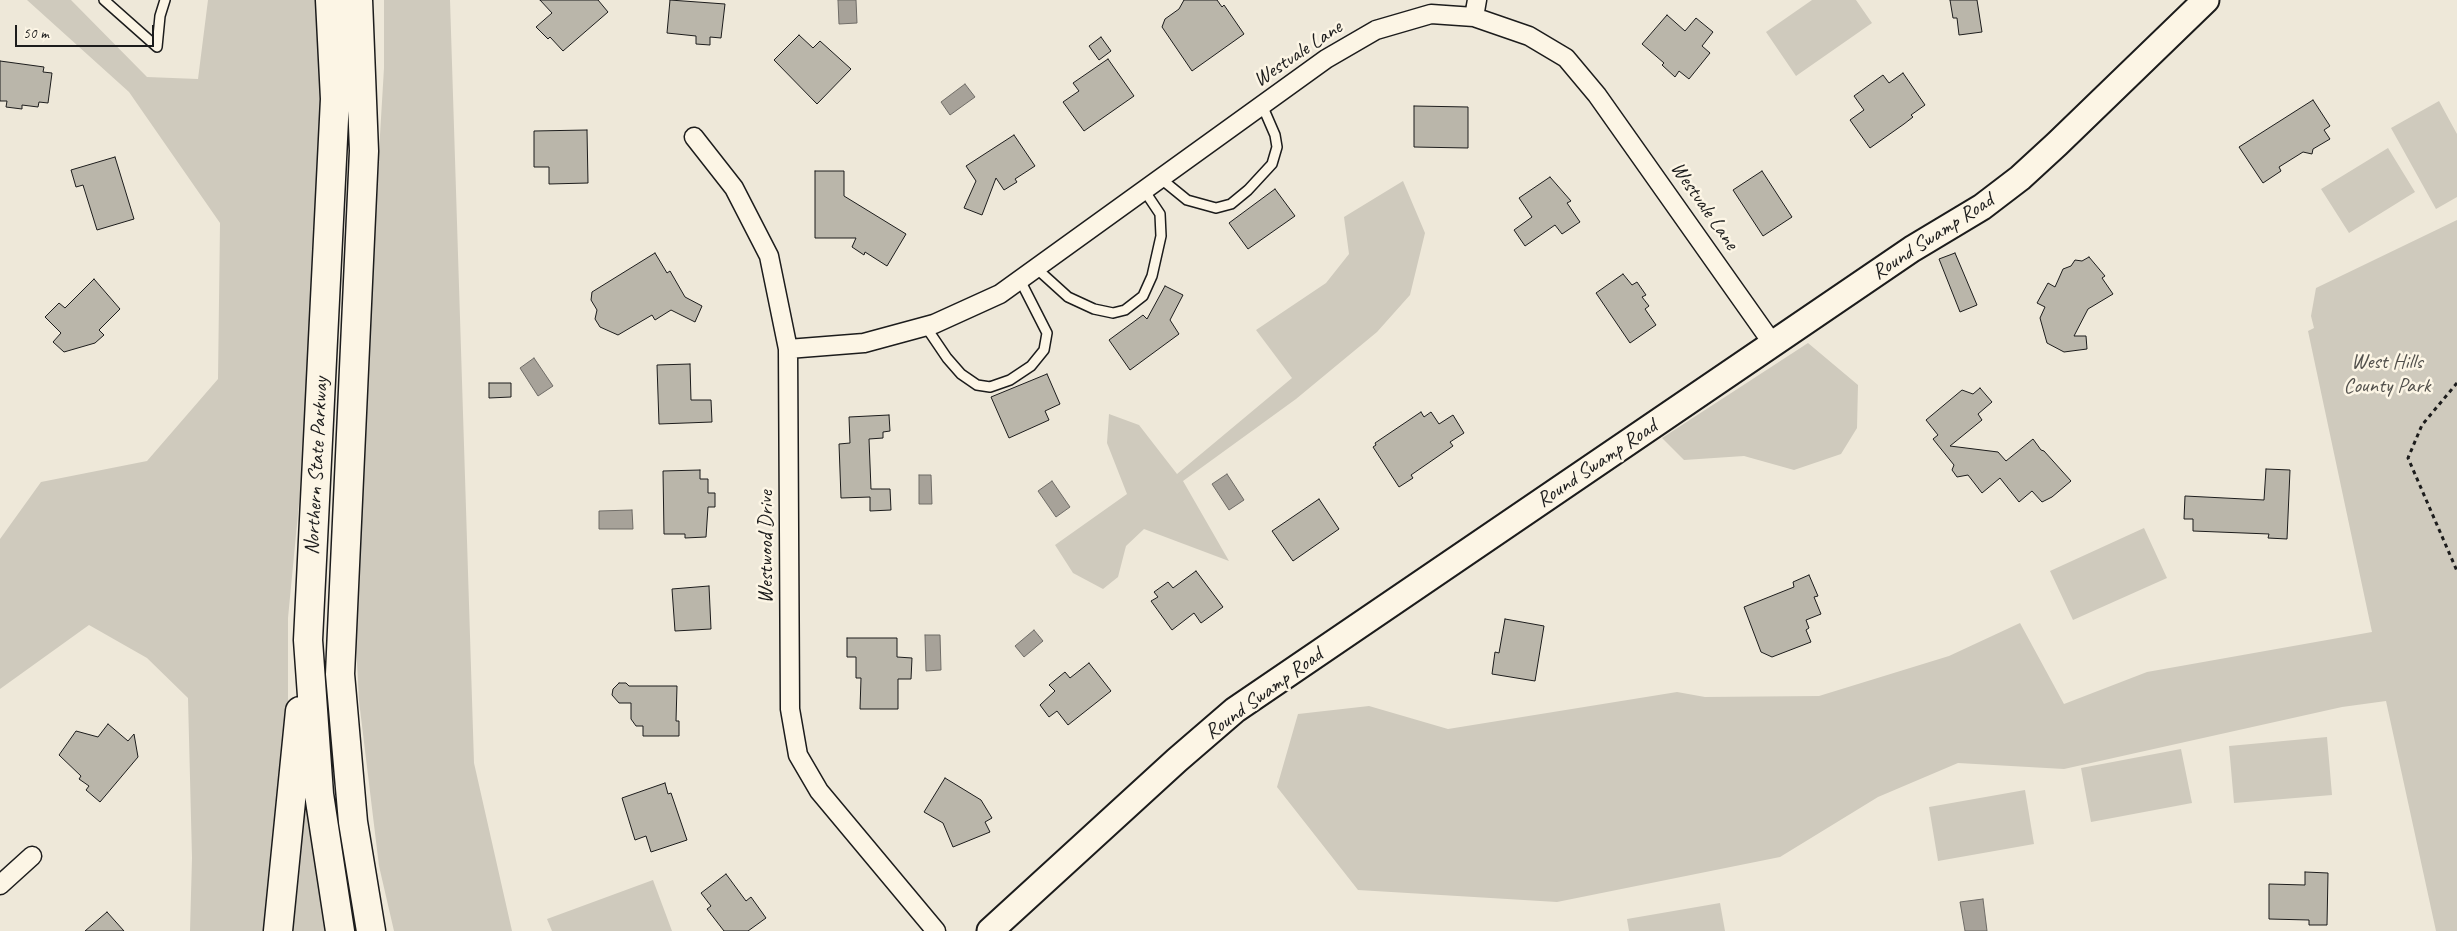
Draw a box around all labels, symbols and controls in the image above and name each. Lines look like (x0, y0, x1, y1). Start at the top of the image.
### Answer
scale bar (18, 15, 156, 47)
street label: Westvale Lane (1249, 15, 1347, 93)
text: 50 m (23, 24, 49, 43)
street label: Westvale Lane (1665, 157, 1743, 255)
street label: Round Swamp Road (1868, 188, 1998, 286)
park label: West Hills County Park (2343, 349, 2431, 399)
street label: Northern State Parkway (300, 376, 334, 556)
street label: Round Swamp Road (1532, 415, 1662, 513)
street label: Westwood Drive (753, 490, 779, 604)
street label: Round Swamp Road (1200, 643, 1328, 745)

